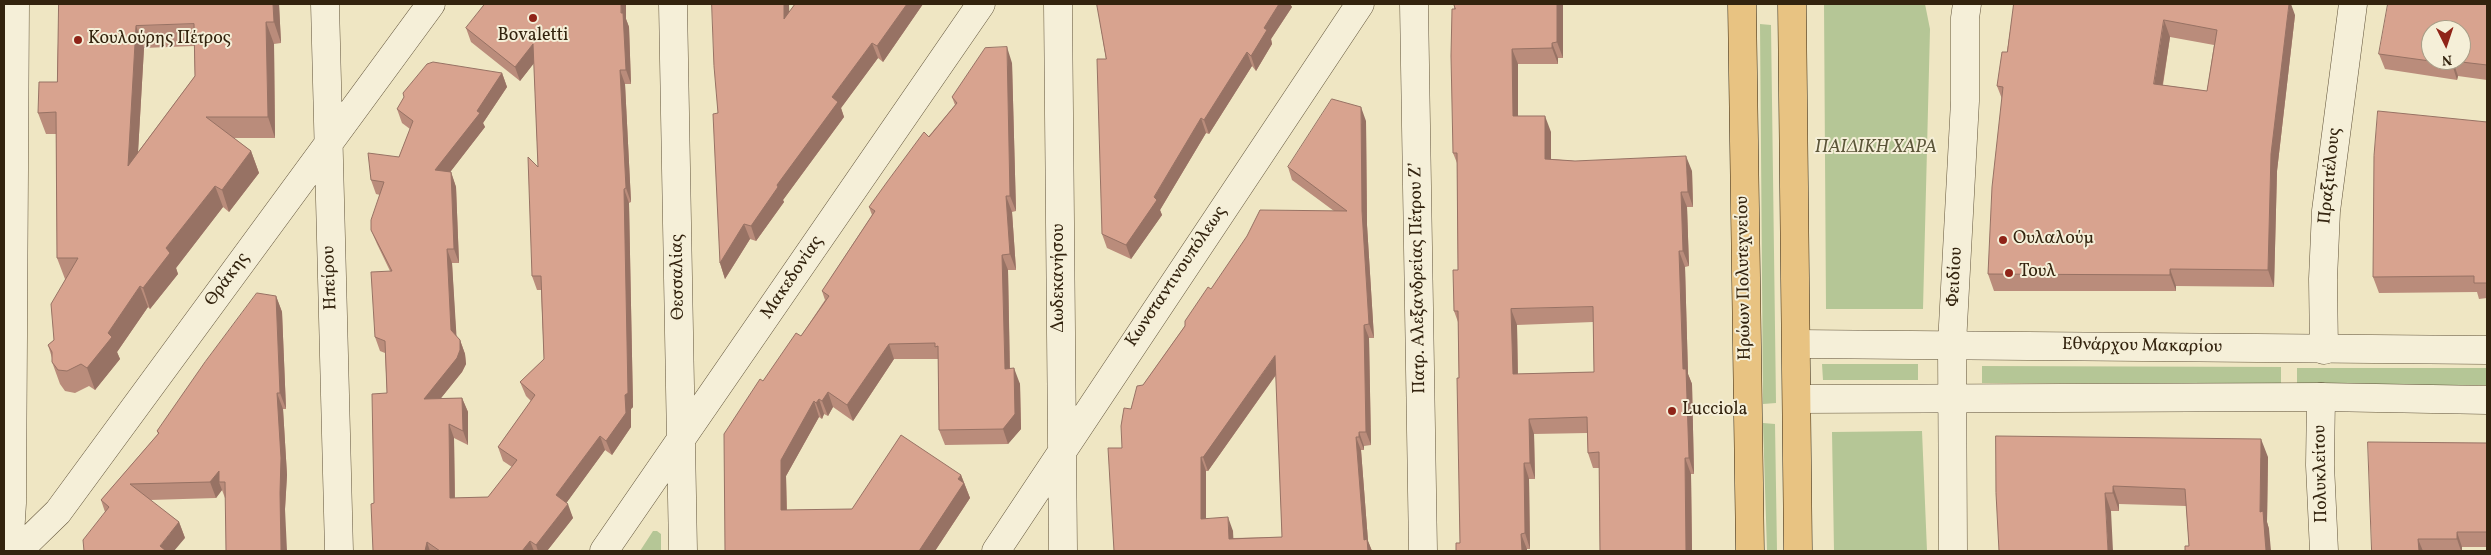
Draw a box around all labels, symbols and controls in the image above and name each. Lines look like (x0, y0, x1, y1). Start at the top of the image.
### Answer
marker: Bovaletti (527, 12, 539, 24)
north arrow (2421, 20, 2471, 70)
place label: Bovaletti (498, 26, 568, 48)
place label: Κουλούρης Πέτρος (88, 29, 231, 51)
marker: Κουλούρης Πέτρος (72, 34, 84, 46)
text: N (2441, 50, 2453, 69)
street label: Πραξιτέλους (2315, 127, 2347, 225)
park label: ΠΑΙΔΙΚΗ ΧΑΡΑ (1815, 138, 1937, 160)
street label: Πατρ. Αλεξανδρείας Πέτρου Ζ’ (1406, 162, 1432, 394)
street label: Ηρώων Πολυτεχνείου (1733, 196, 1757, 360)
street label: Κωνσταντινουπόλεως (1122, 202, 1232, 352)
street label: Δωδεκανήσου (1049, 223, 1071, 333)
place label: Ουλαλούμ (2013, 229, 2094, 251)
street label: Μακεδονίας (757, 232, 829, 324)
street label: Θεσσαλίας (667, 234, 691, 320)
marker: Ουλαλούμ (1997, 234, 2009, 246)
street label: Ηπείρου (319, 245, 343, 311)
street label: Φειδίου (1944, 247, 1968, 307)
street label: Θράκης (201, 249, 255, 311)
place label: Τουλ (2019, 262, 2056, 284)
marker: Τουλ (2003, 267, 2015, 279)
street label: Εθνάρχου Μακαρίου (2062, 335, 2222, 359)
place label: Lucciola (1682, 400, 1747, 422)
marker: Lucciola (1666, 405, 1678, 417)
street label: Πολυκλείτου (2310, 425, 2334, 523)

